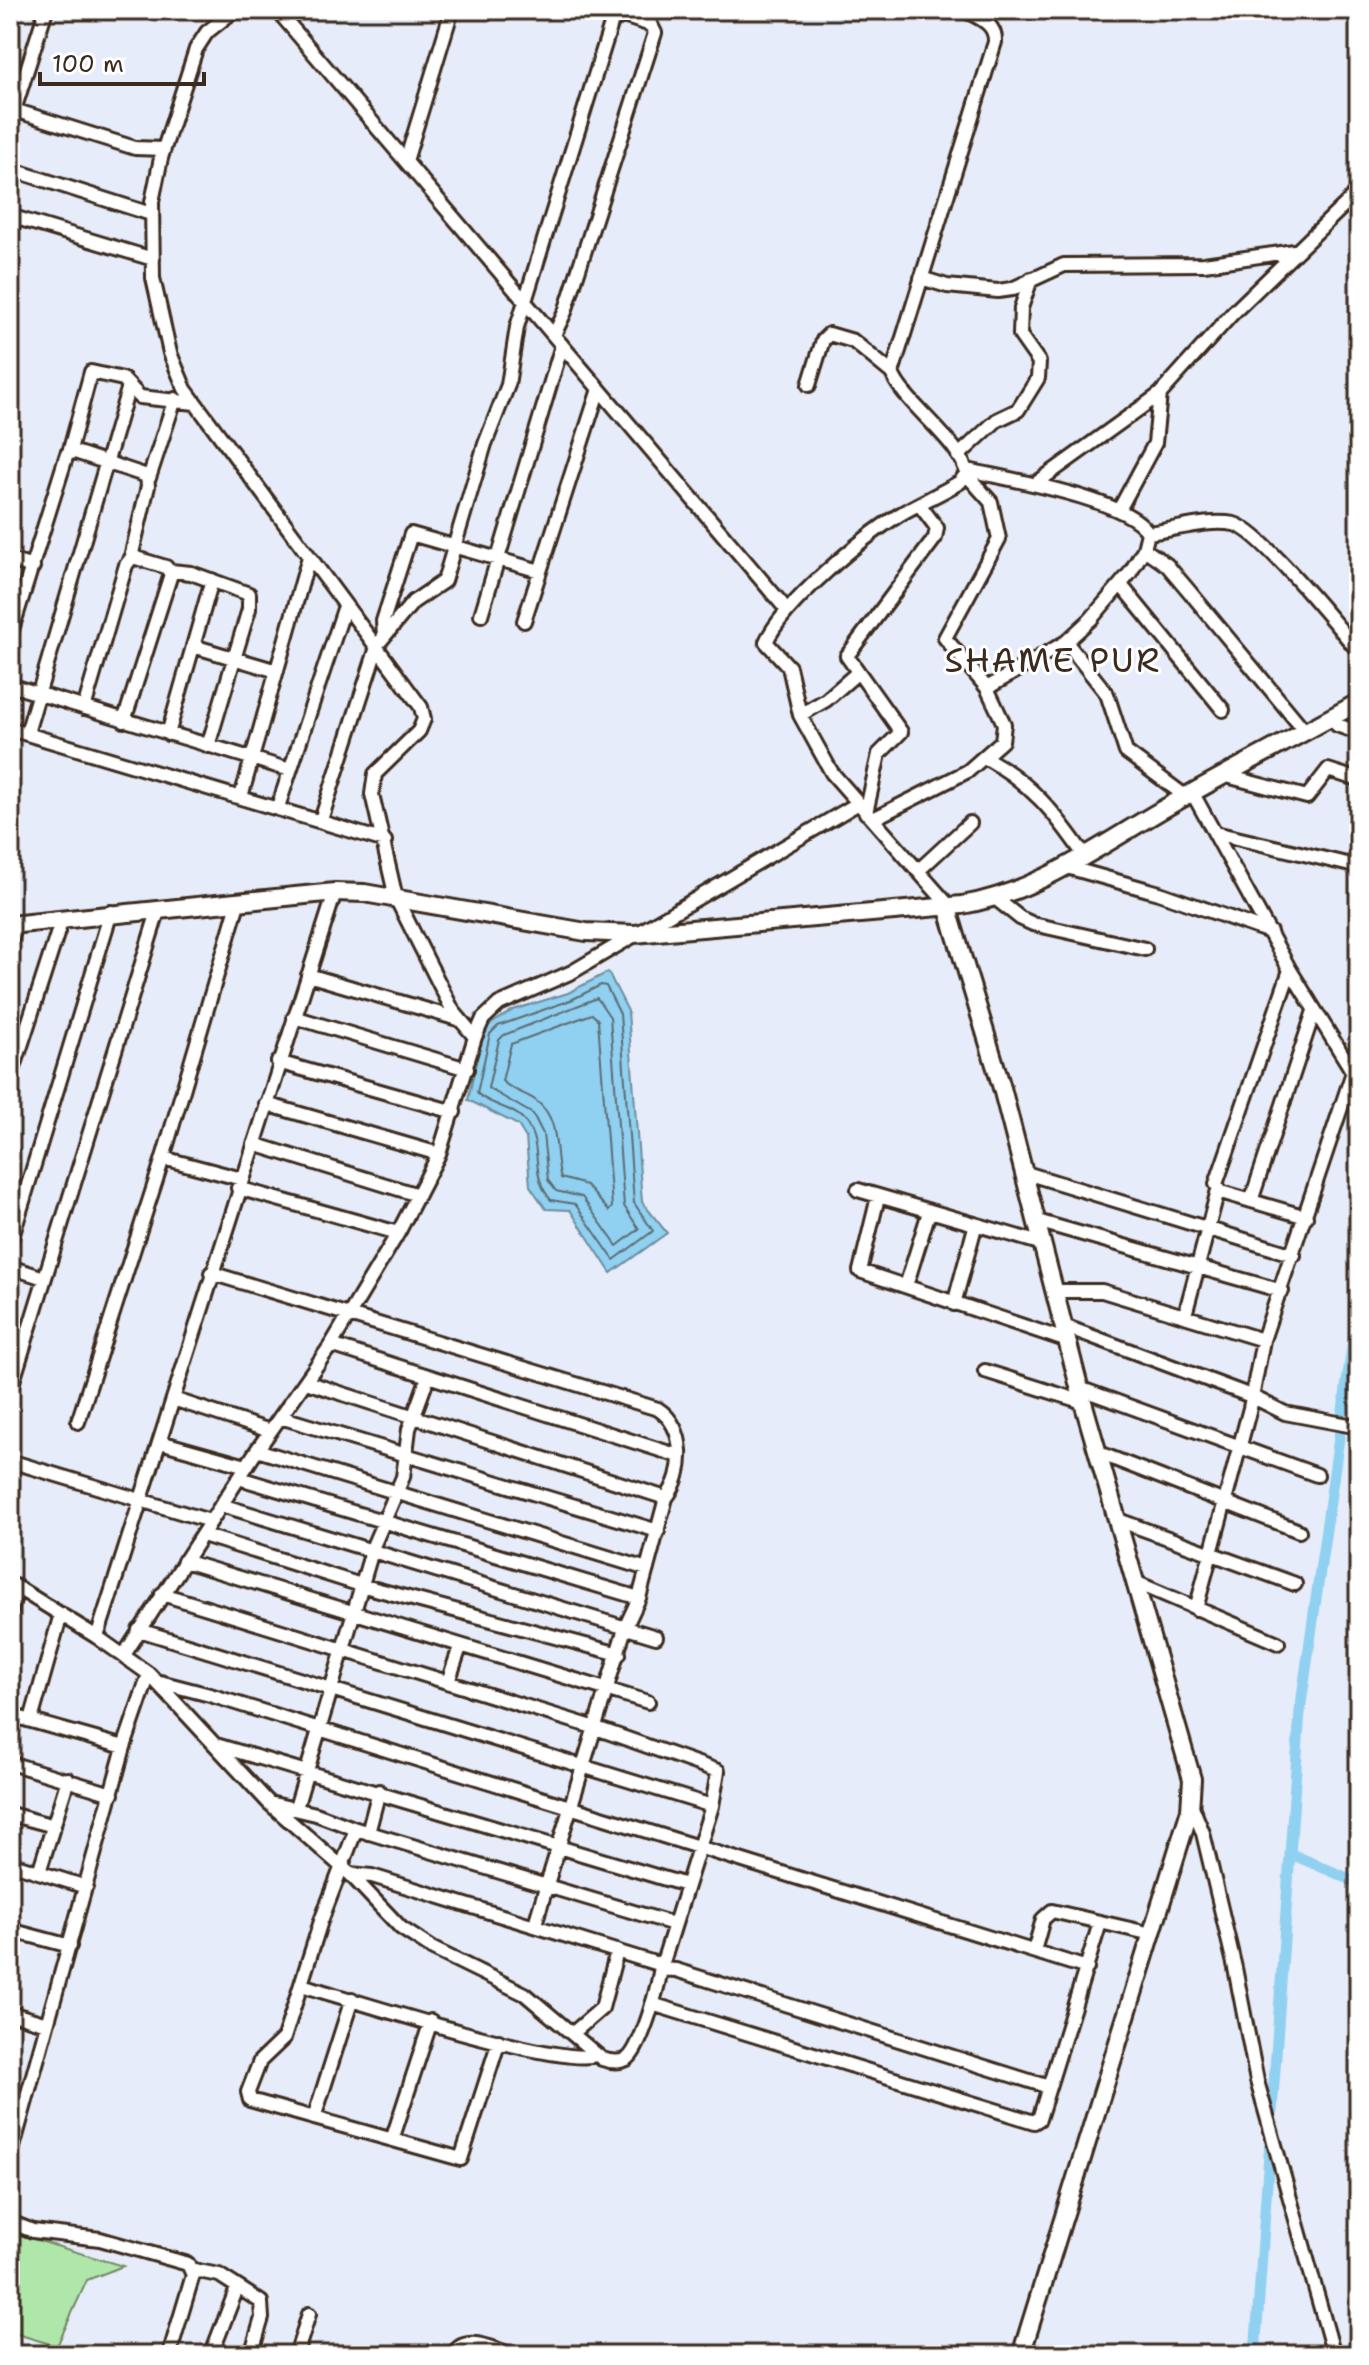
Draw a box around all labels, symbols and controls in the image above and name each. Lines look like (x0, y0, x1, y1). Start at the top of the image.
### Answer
scale bar (40, 36, 204, 86)
text: 100 m (52, 48, 124, 80)
district label: SHAME PUR (945, 637, 1161, 683)

